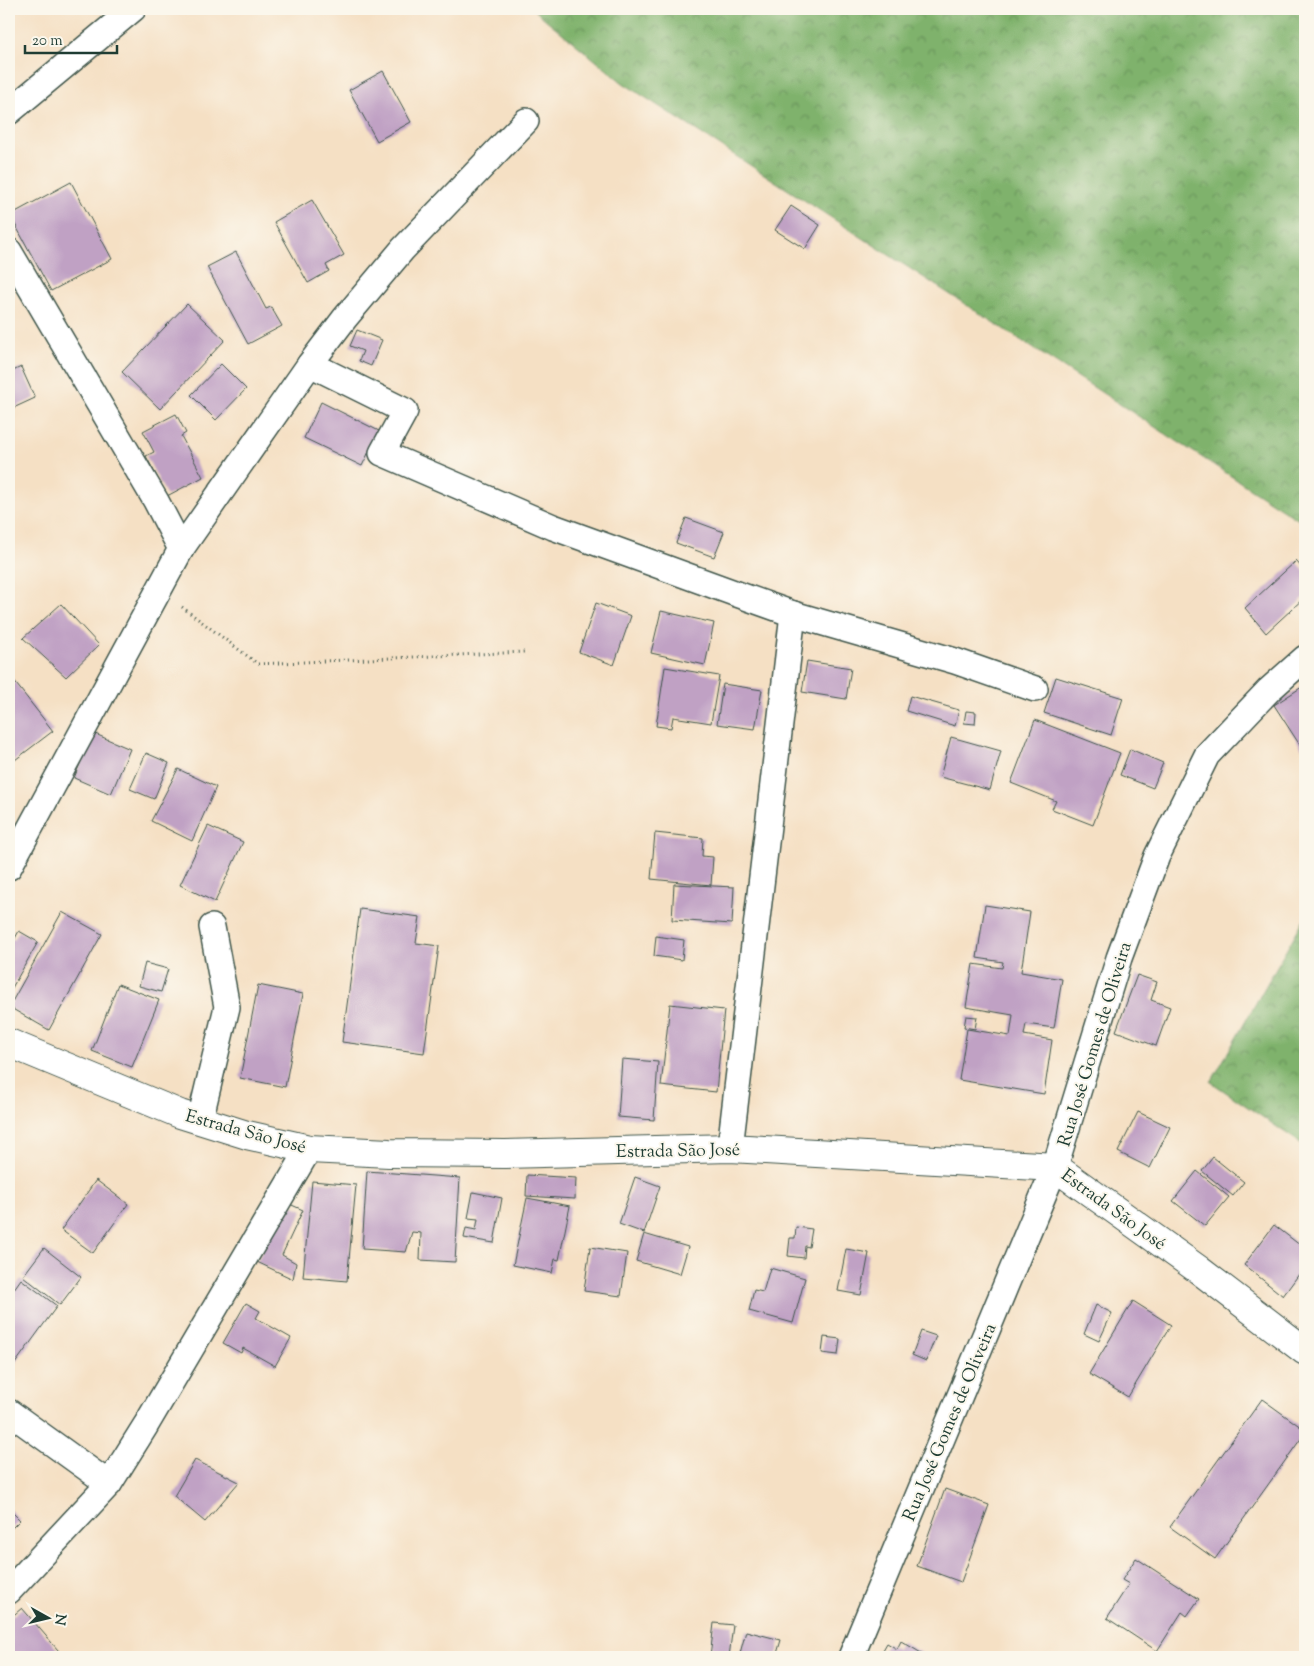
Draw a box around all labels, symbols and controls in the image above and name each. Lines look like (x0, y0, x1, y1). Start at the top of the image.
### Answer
scale bar (25, 22, 118, 54)
text: 20 m (32, 31, 63, 52)
street label: Rua José Gomes de Oliveira (1052, 939, 1139, 1150)
street label: Estrada São José (182, 1104, 309, 1162)
street label: Estrada São José (616, 1138, 740, 1166)
street label: Estrada São José (1055, 1164, 1171, 1258)
street label: Rua José Gomes de Oliveira (897, 1320, 1004, 1526)
north arrow (22, 1594, 72, 1644)
text: N (48, 1613, 70, 1626)

